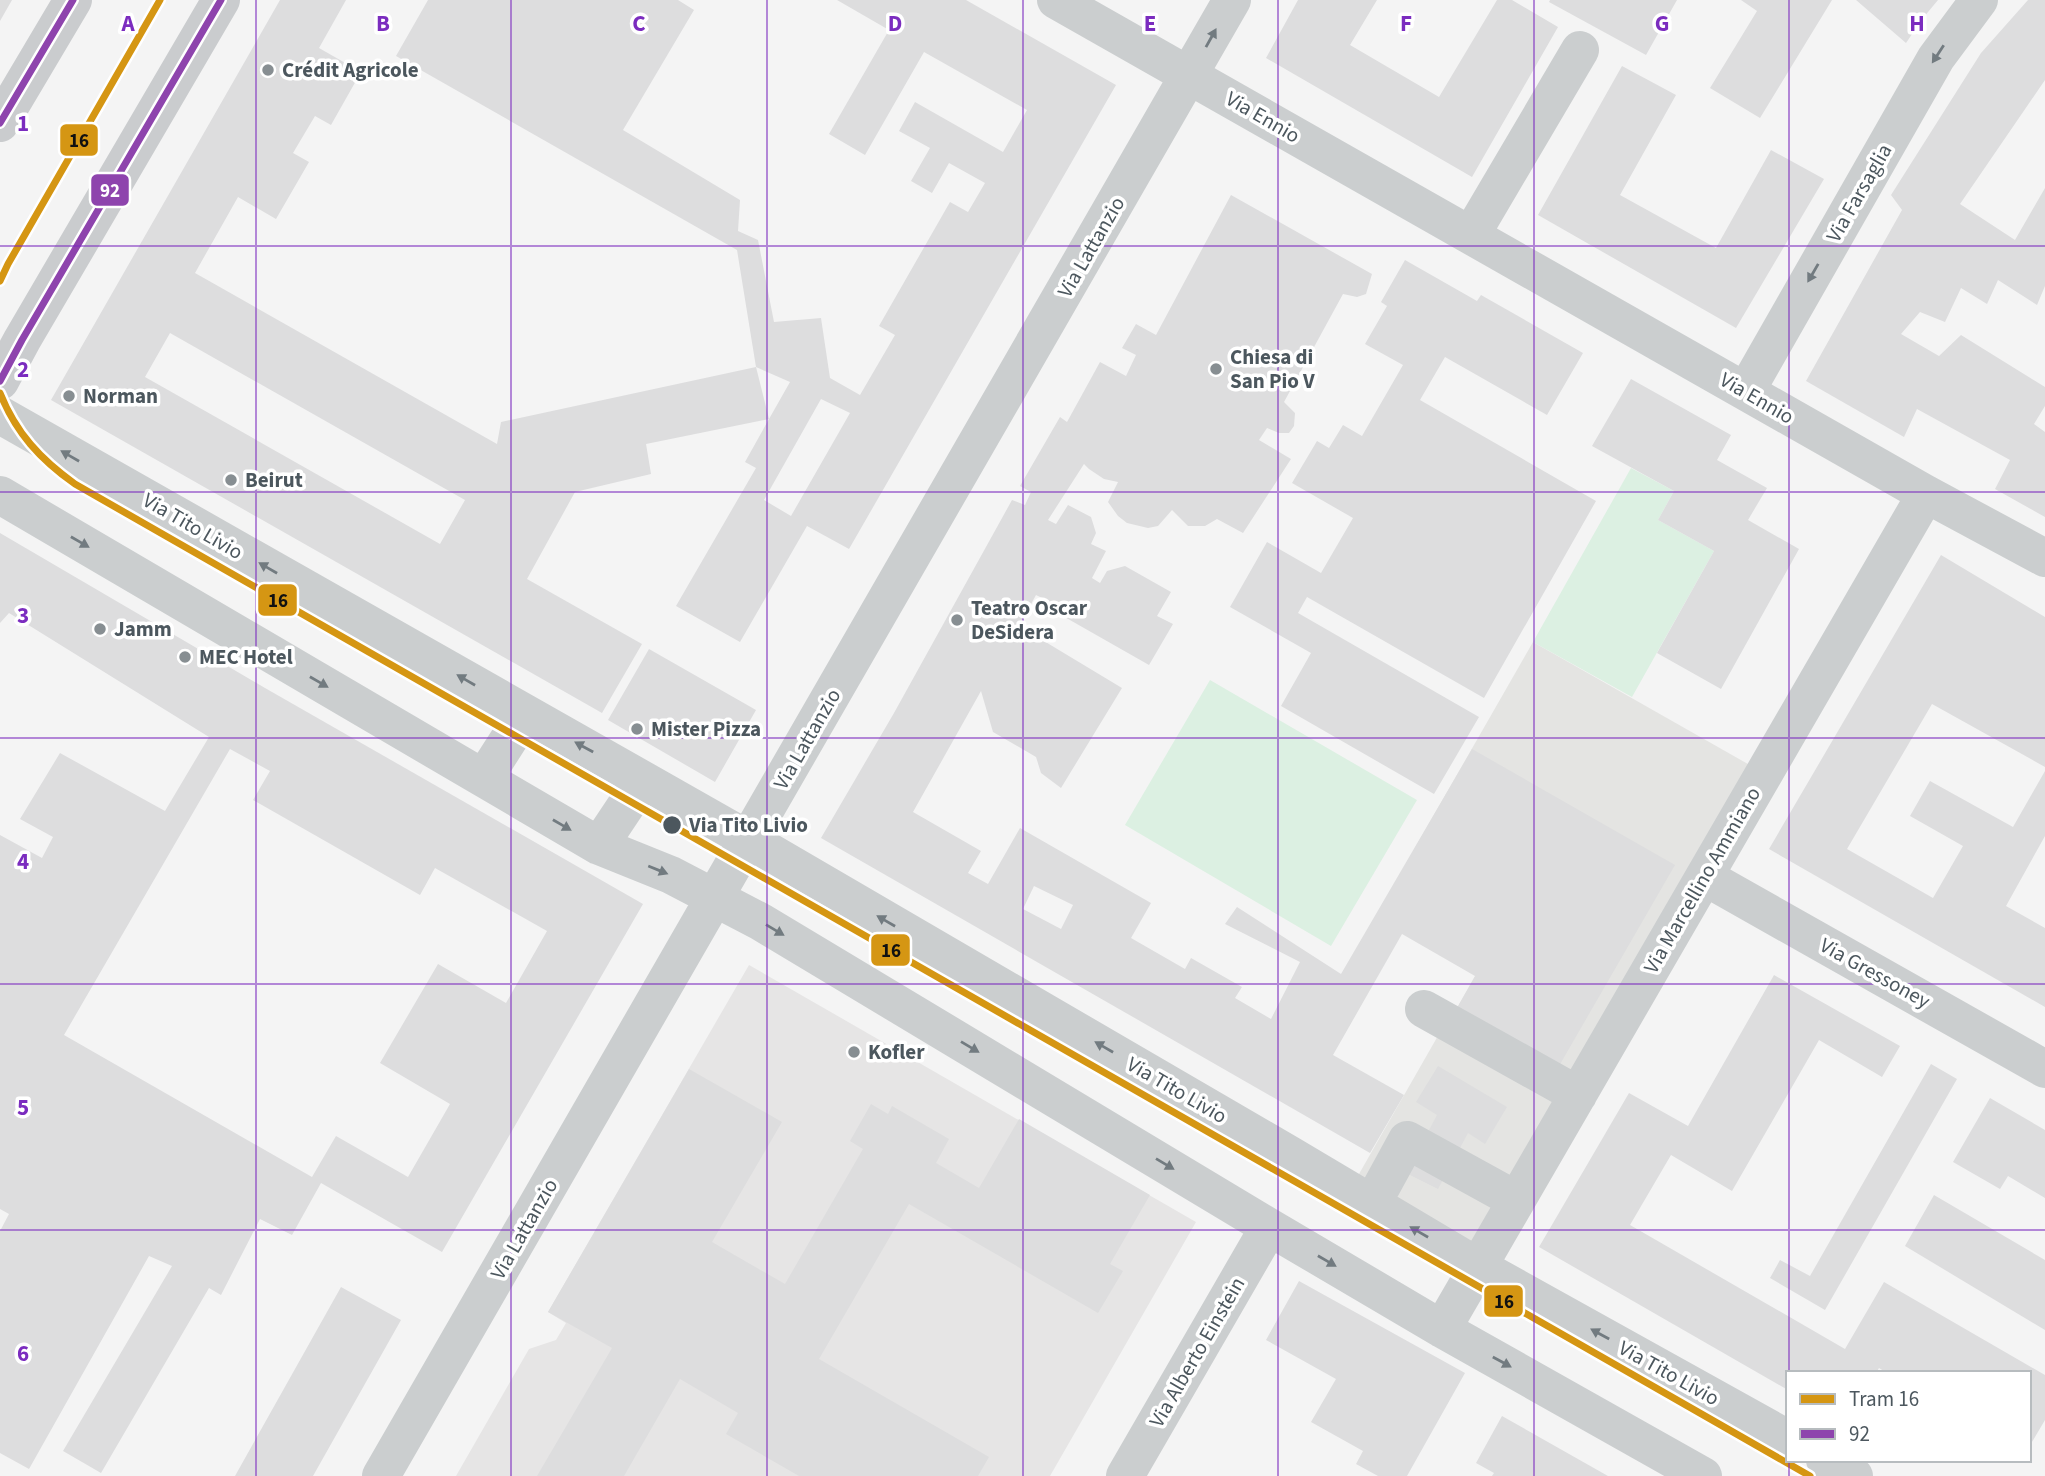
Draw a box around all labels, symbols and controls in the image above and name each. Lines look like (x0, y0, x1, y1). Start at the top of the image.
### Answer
text: A (120, 7, 135, 40)
text: B (376, 7, 390, 40)
text: C (632, 7, 646, 40)
text: D (888, 7, 902, 40)
text: E (1144, 7, 1156, 40)
text: F (1400, 7, 1412, 40)
text: G (1655, 7, 1669, 40)
text: H (1909, 7, 1925, 40)
one-way arrow (1205, 28, 1217, 47)
one-way arrow (1932, 45, 1945, 64)
place label: Crédit Agricole (282, 55, 419, 85)
marker: Crédit Agricole (260, 62, 276, 78)
street label: Via Ennio (1220, 84, 1306, 150)
text: 1 (17, 107, 29, 140)
line badge: 16 (59, 123, 99, 157)
text: 16 (69, 128, 89, 155)
street label: Via Farsaglia (1819, 138, 1899, 248)
line badge: 92 (90, 173, 130, 207)
text: 92 (100, 178, 120, 205)
street label: Via Lattanzio (1050, 191, 1132, 303)
one-way arrow (1807, 263, 1819, 283)
place label: Chiesa di San Pio V (1230, 342, 1315, 396)
text: 2 (17, 353, 29, 386)
marker: Chiesa di San Pio V (1208, 361, 1224, 377)
street label: Via Ennio (1714, 365, 1800, 431)
place label: Norman (83, 381, 158, 411)
marker: Norman (61, 388, 77, 404)
one-way arrow (61, 450, 80, 462)
place label: Beirut (245, 465, 303, 495)
marker: Beirut (223, 472, 239, 488)
street label: Via Tito Livio (137, 485, 249, 567)
one-way arrow (70, 536, 90, 548)
one-way arrow (258, 562, 278, 574)
line badge: 16 (257, 583, 298, 617)
text: 16 (268, 588, 288, 615)
place label: Teatro Oscar DeSidera (971, 593, 1088, 647)
text: 3 (17, 599, 29, 632)
marker: Teatro Oscar DeSidera (949, 612, 965, 628)
place label: Jamm (114, 614, 172, 644)
marker: Jamm (92, 621, 108, 637)
place label: MEC Hotel (199, 642, 293, 672)
marker: MEC Hotel (177, 649, 193, 665)
one-way arrow (456, 674, 476, 686)
one-way arrow (309, 676, 328, 688)
street label: Via Lattanzio (766, 683, 848, 795)
place label: Mister Pizza (651, 714, 761, 744)
marker: Mister Pizza (629, 721, 645, 737)
one-way arrow (575, 741, 594, 753)
street label: Via Marcellino Ammiano (1636, 781, 1768, 979)
place label: Via Tito Livio (688, 810, 808, 840)
marker: Via Tito Livio (661, 814, 683, 836)
one-way arrow (553, 819, 572, 831)
text: 4 (17, 845, 29, 878)
one-way arrow (647, 864, 668, 875)
one-way arrow (876, 915, 896, 927)
one-way arrow (765, 924, 784, 936)
street label: Via Gressoney (1814, 930, 1936, 1016)
line badge: 16 (870, 933, 911, 967)
text: 16 (881, 938, 901, 965)
place label: Kofler (868, 1037, 925, 1067)
one-way arrow (960, 1041, 979, 1054)
one-way arrow (1094, 1041, 1114, 1053)
marker: Kofler (846, 1044, 862, 1060)
street label: Via Tito Livio (1121, 1049, 1233, 1131)
text: 5 (17, 1091, 29, 1124)
one-way arrow (1155, 1158, 1174, 1171)
street label: Via Lattanzio (483, 1173, 565, 1285)
one-way arrow (1409, 1225, 1428, 1238)
one-way arrow (1318, 1255, 1337, 1267)
street label: Via Alberto Einstein (1142, 1271, 1252, 1433)
line badge: 16 (1483, 1284, 1524, 1318)
text: 16 (1494, 1289, 1514, 1316)
one-way arrow (1590, 1328, 1609, 1340)
street label: Via Tito Livio (1613, 1333, 1725, 1413)
text: 6 (17, 1337, 29, 1370)
one-way arrow (1492, 1356, 1512, 1368)
legend (1786, 1371, 2031, 1462)
text: Tram 16 (1849, 1384, 1919, 1414)
text: 92 (1849, 1419, 1870, 1449)

